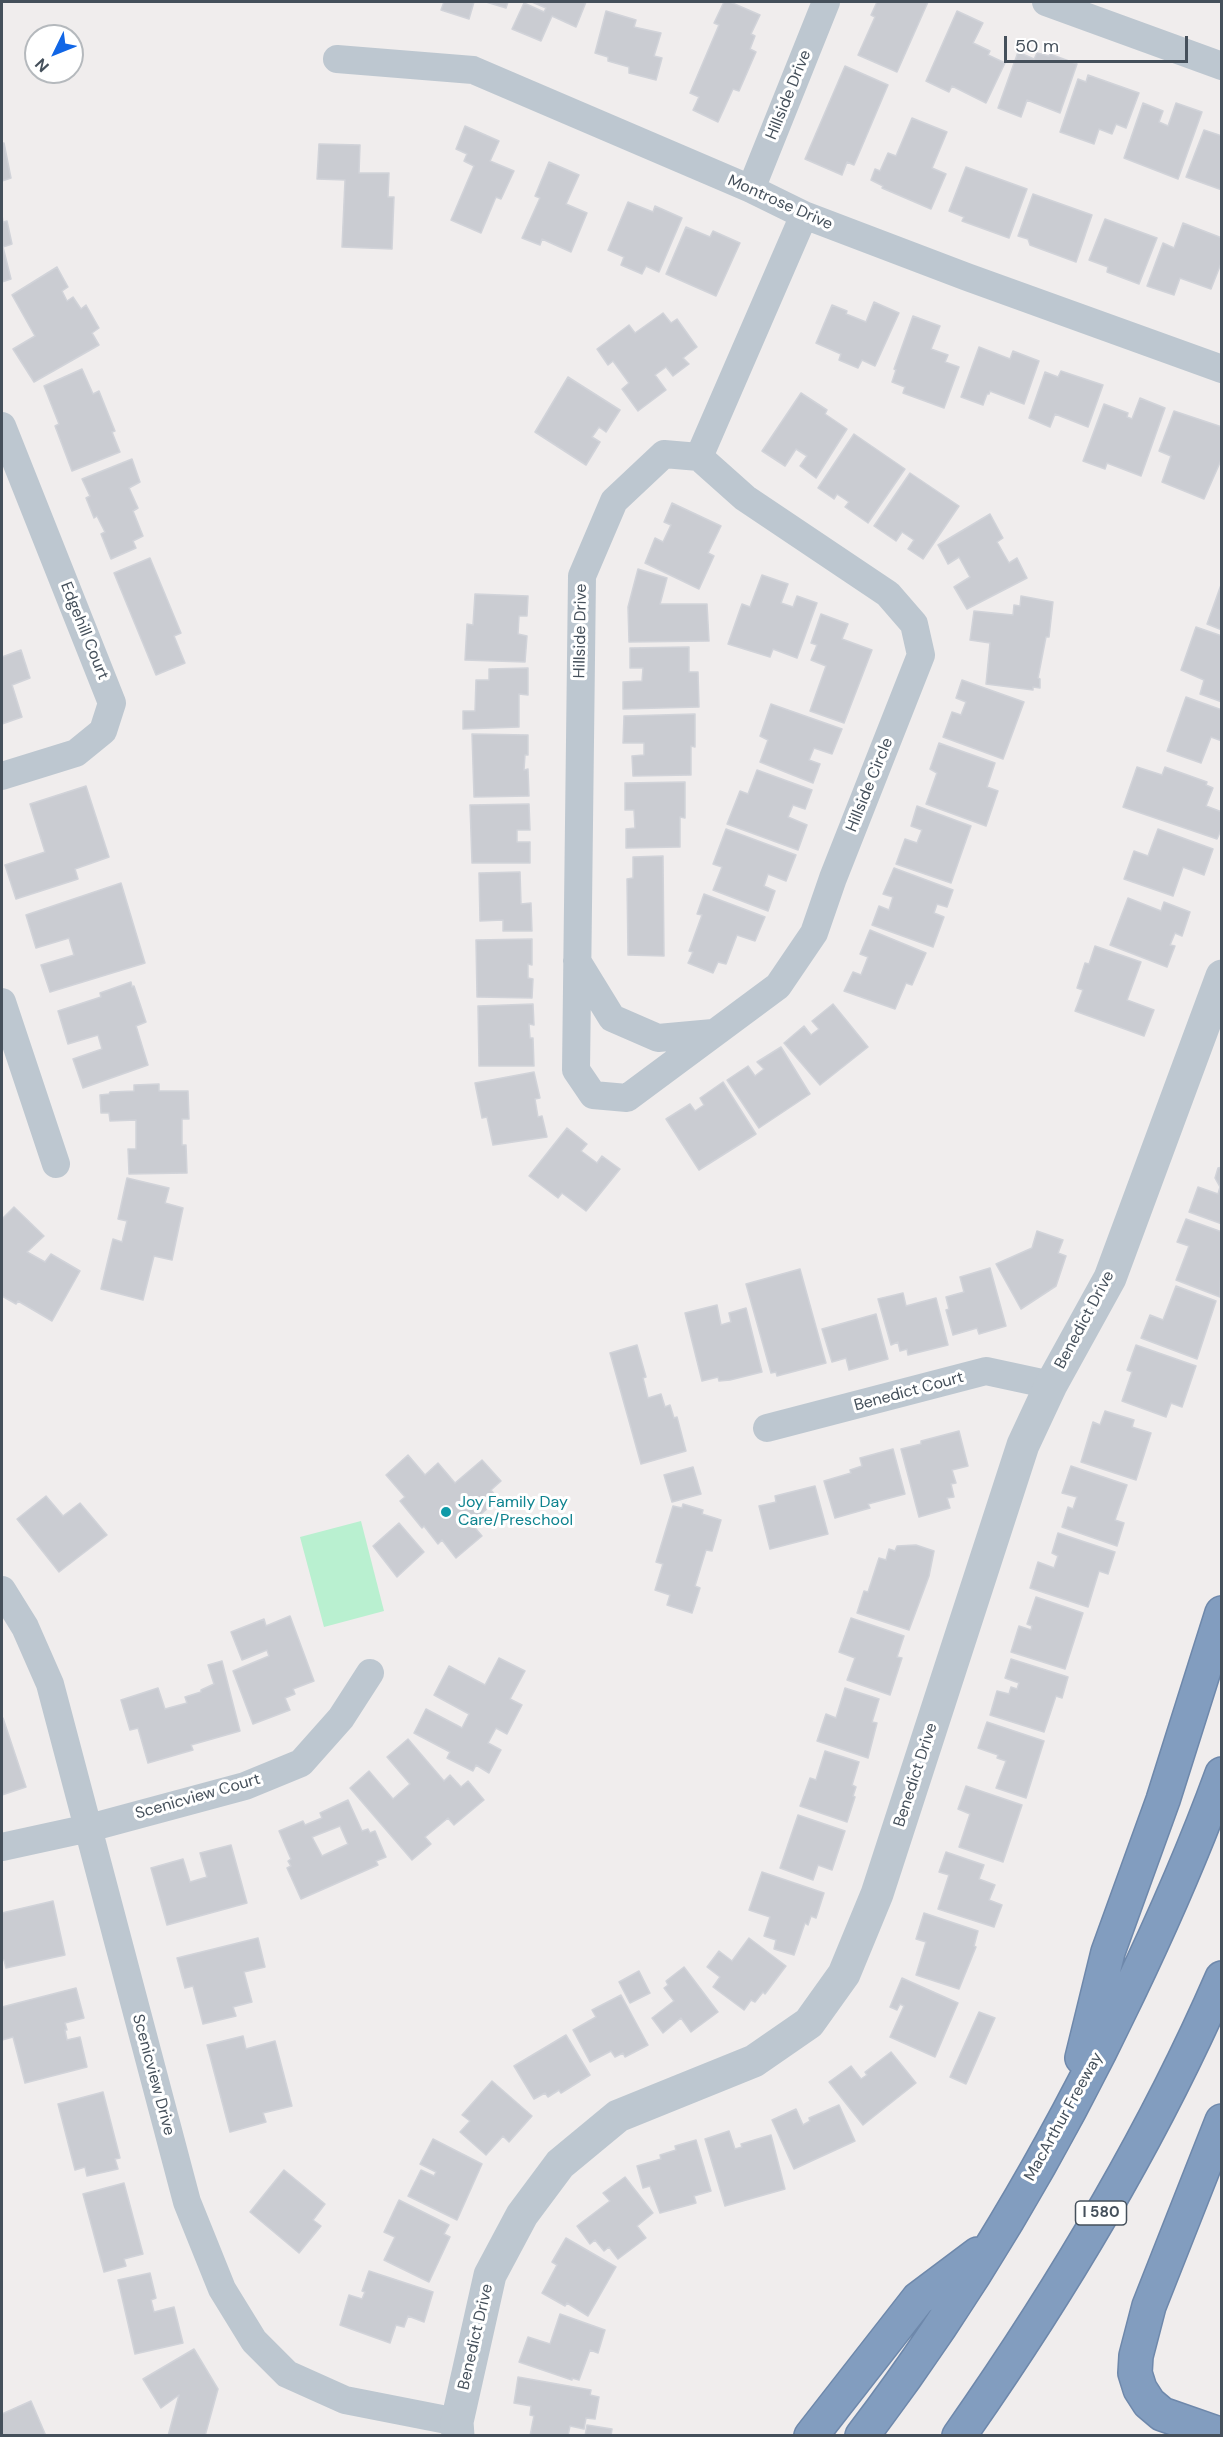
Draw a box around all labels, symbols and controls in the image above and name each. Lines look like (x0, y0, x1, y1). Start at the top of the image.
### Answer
north arrow (24, 24, 84, 84)
scale bar (1007, 24, 1192, 62)
text: 50 m (1015, 34, 1059, 58)
street label: Hillside Drive (762, 47, 816, 143)
text: N (30, 54, 54, 77)
street label: Montrose Drive (725, 171, 835, 235)
street label: Edgehill Court (56, 579, 112, 683)
street label: Hillside Drive (571, 583, 591, 679)
street label: Hillside Circle (842, 735, 898, 835)
street label: Benedict Drive (1051, 1268, 1119, 1372)
street label: Benedict Court (852, 1368, 966, 1416)
place label: Joy Family Day Care/Preschool (458, 1493, 573, 1531)
marker: Joy Family Day Care/Preschool (439, 1505, 453, 1519)
street label: Benedict Drive (890, 1721, 942, 1829)
street label: Scenicview Court (133, 1770, 263, 1824)
street label: Scenicview Drive (128, 2012, 178, 2138)
street label: MacArthur Freeway (1021, 2049, 1107, 2185)
road number: I 580 (1076, 2201, 1126, 2225)
street label: Benedict Drive (454, 2282, 498, 2392)

